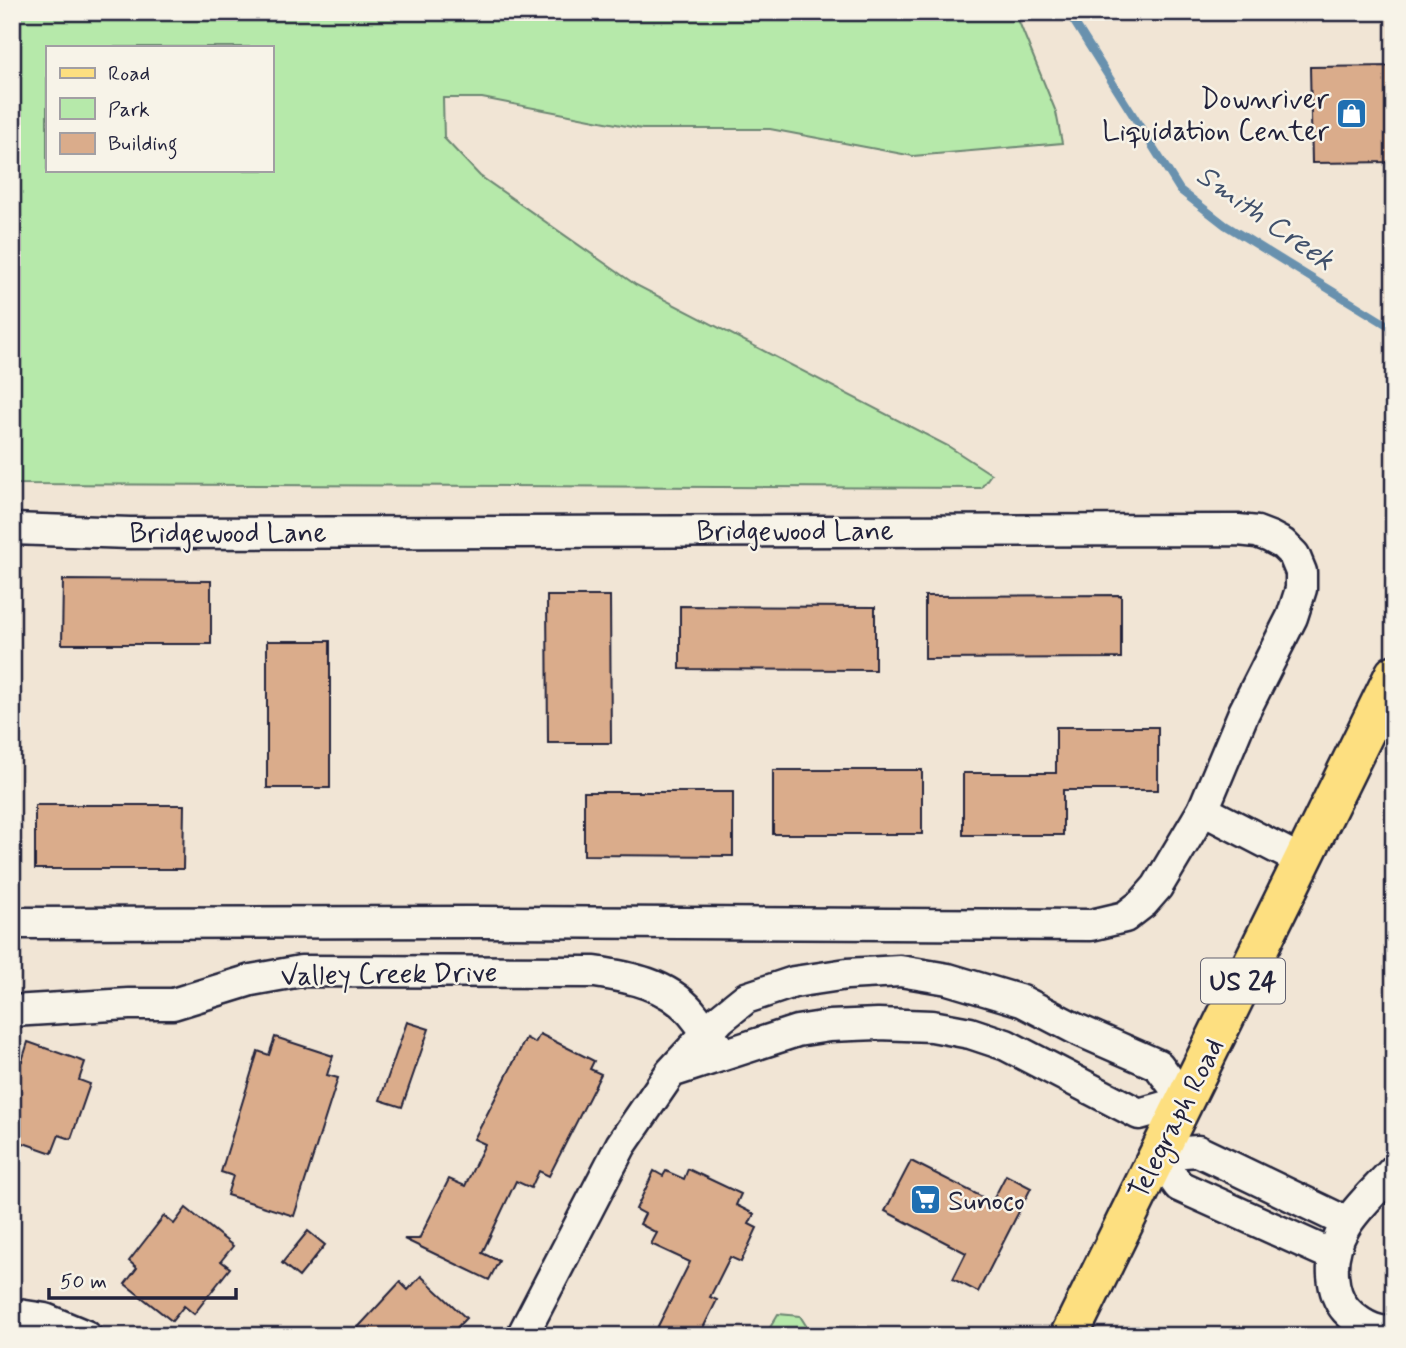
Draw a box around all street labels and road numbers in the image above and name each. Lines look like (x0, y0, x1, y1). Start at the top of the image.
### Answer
street label: Bridgewood Lane (696, 514, 894, 551)
street label: Bridgewood Lane (129, 516, 327, 553)
street label: Valley Creek Drive (280, 955, 498, 996)
road number: US 24 (1201, 958, 1285, 1004)
street label: Telegraph Road (1121, 1032, 1235, 1207)

